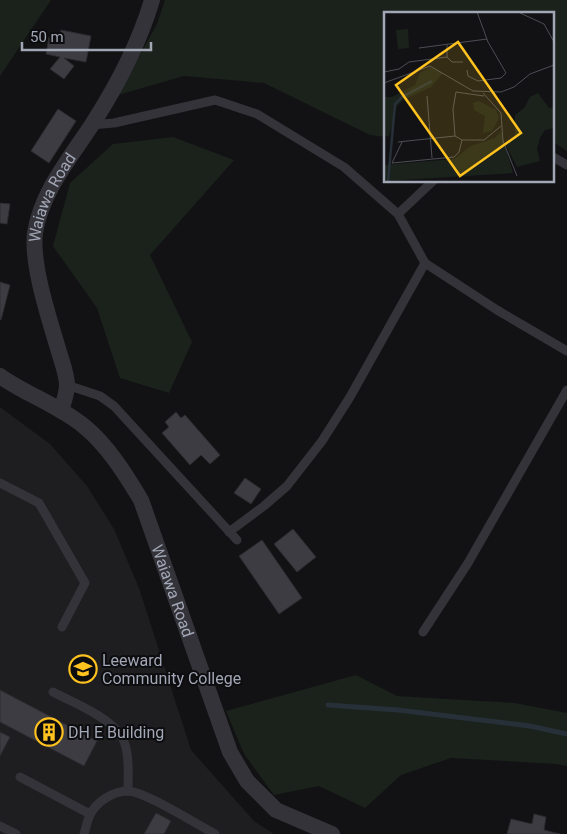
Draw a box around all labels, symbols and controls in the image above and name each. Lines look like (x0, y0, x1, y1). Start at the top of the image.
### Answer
inset map (384, 12, 554, 182)
scale bar (22, 20, 151, 52)
text: 50 m (30, 28, 64, 46)
street label: Waiawa Road (25, 149, 80, 243)
street label: Waiawa Road (148, 542, 198, 640)
place label: Leeward Community College (102, 651, 241, 688)
school or university icon: Leeward Community College (68, 654, 98, 684)
building icon: DH E Building (34, 717, 64, 747)
place label: DH E Building (68, 723, 164, 742)

